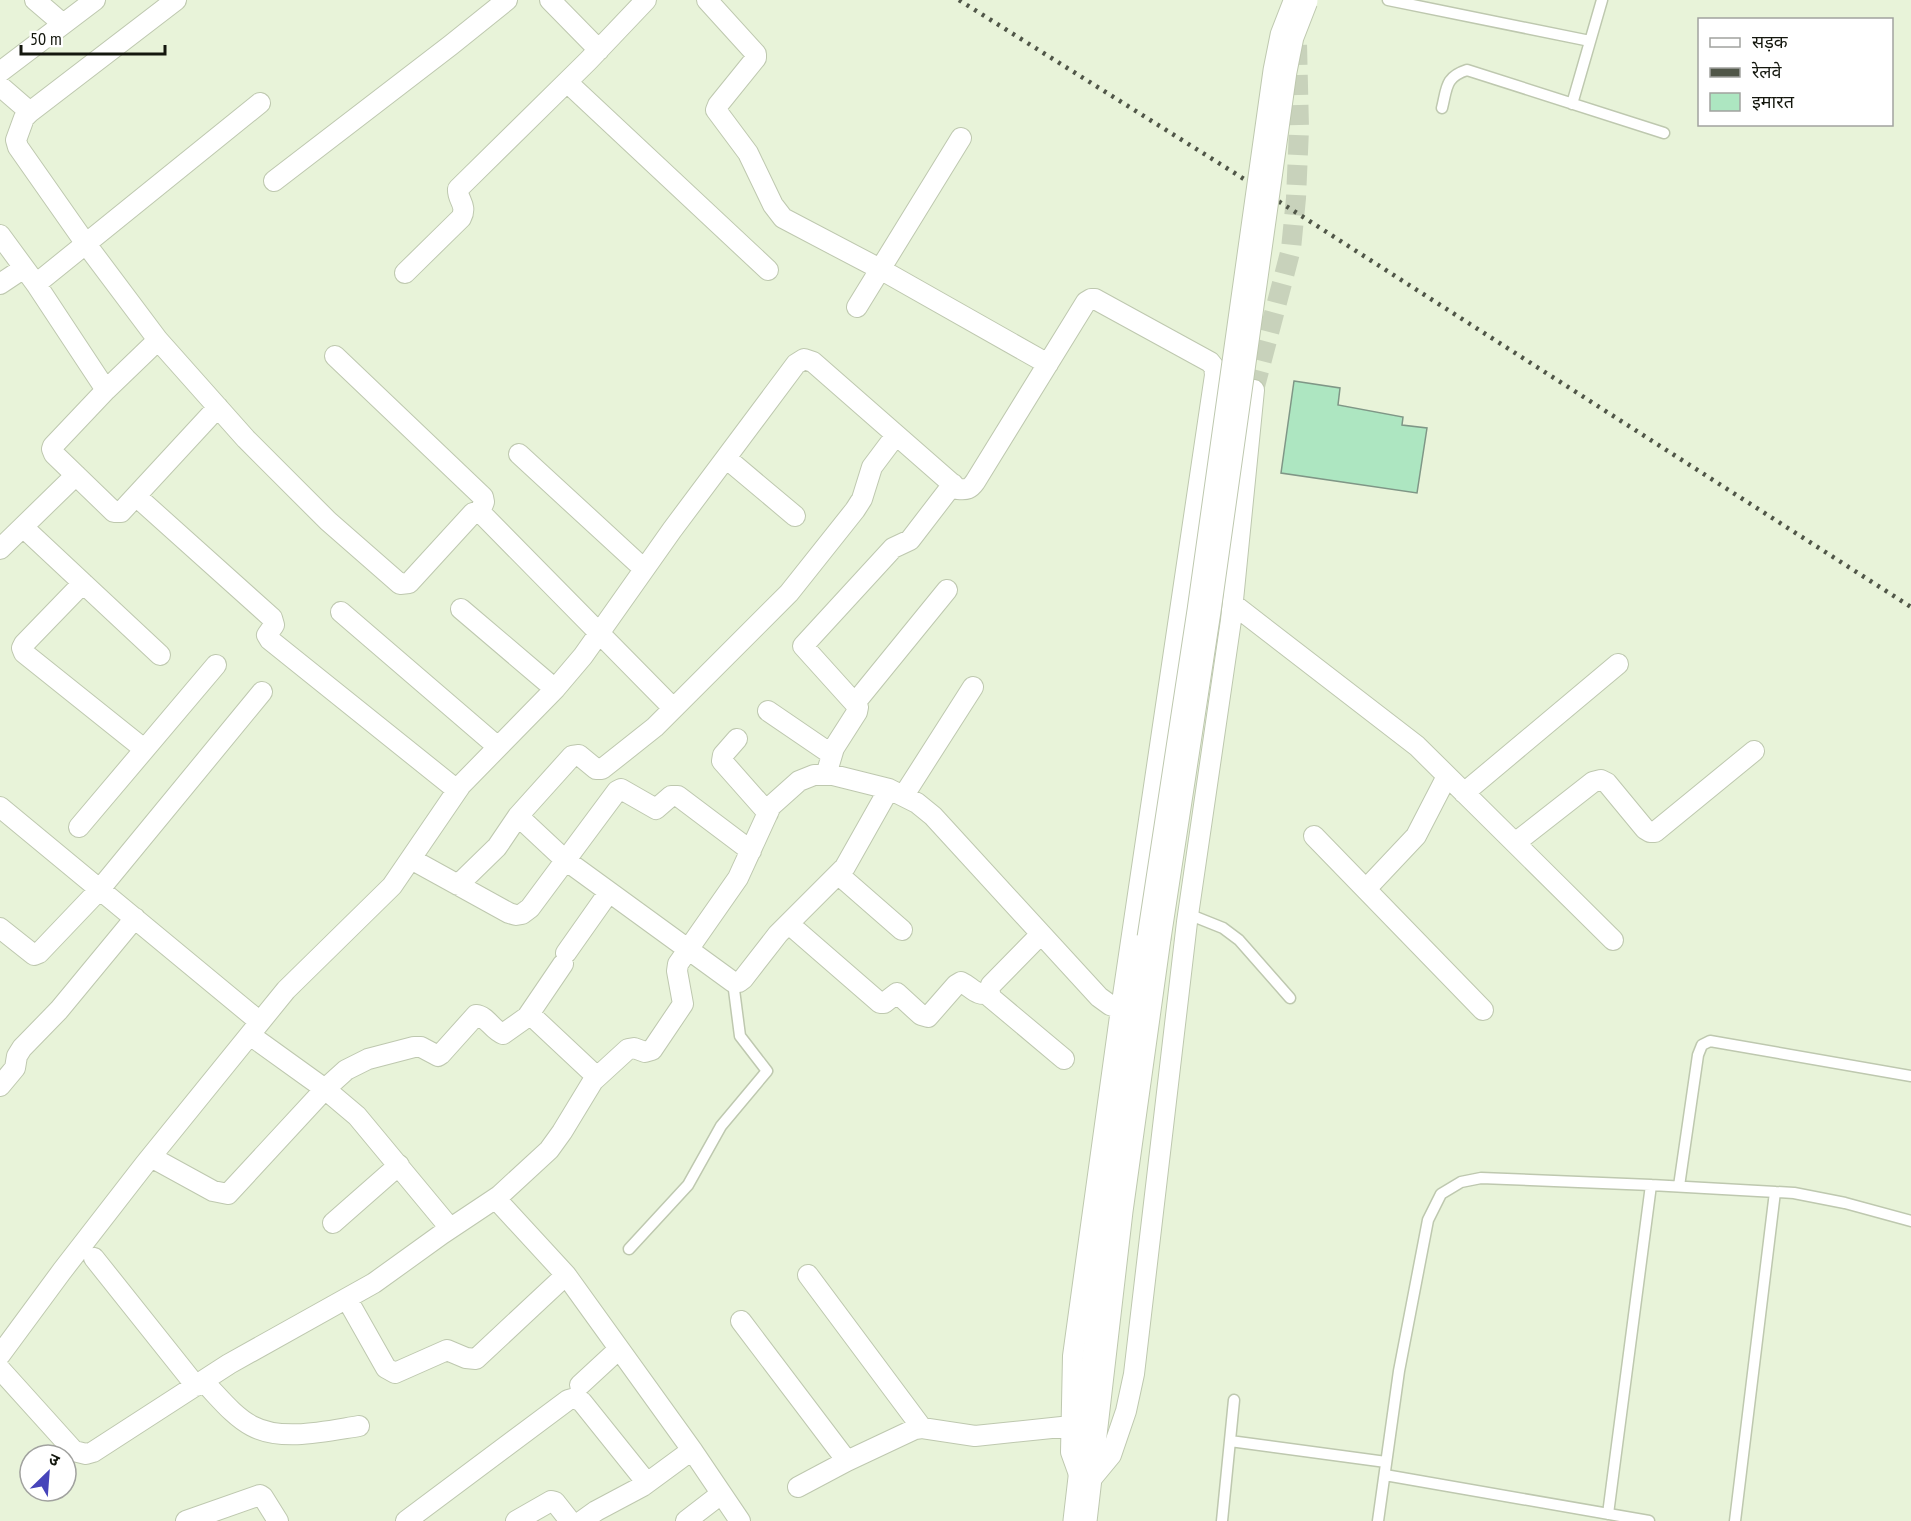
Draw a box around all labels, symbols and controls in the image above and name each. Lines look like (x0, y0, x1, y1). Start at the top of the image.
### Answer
scale bar (21, 18, 165, 56)
legend (1698, 18, 1893, 126)
text: 50 m (30, 27, 62, 50)
text: सड़क (1752, 30, 1789, 53)
text: रेलवे (1751, 60, 1783, 83)
text: इमारत (1752, 90, 1795, 113)
north arrow (18, 1443, 78, 1503)
text: उ (46, 1448, 63, 1471)

